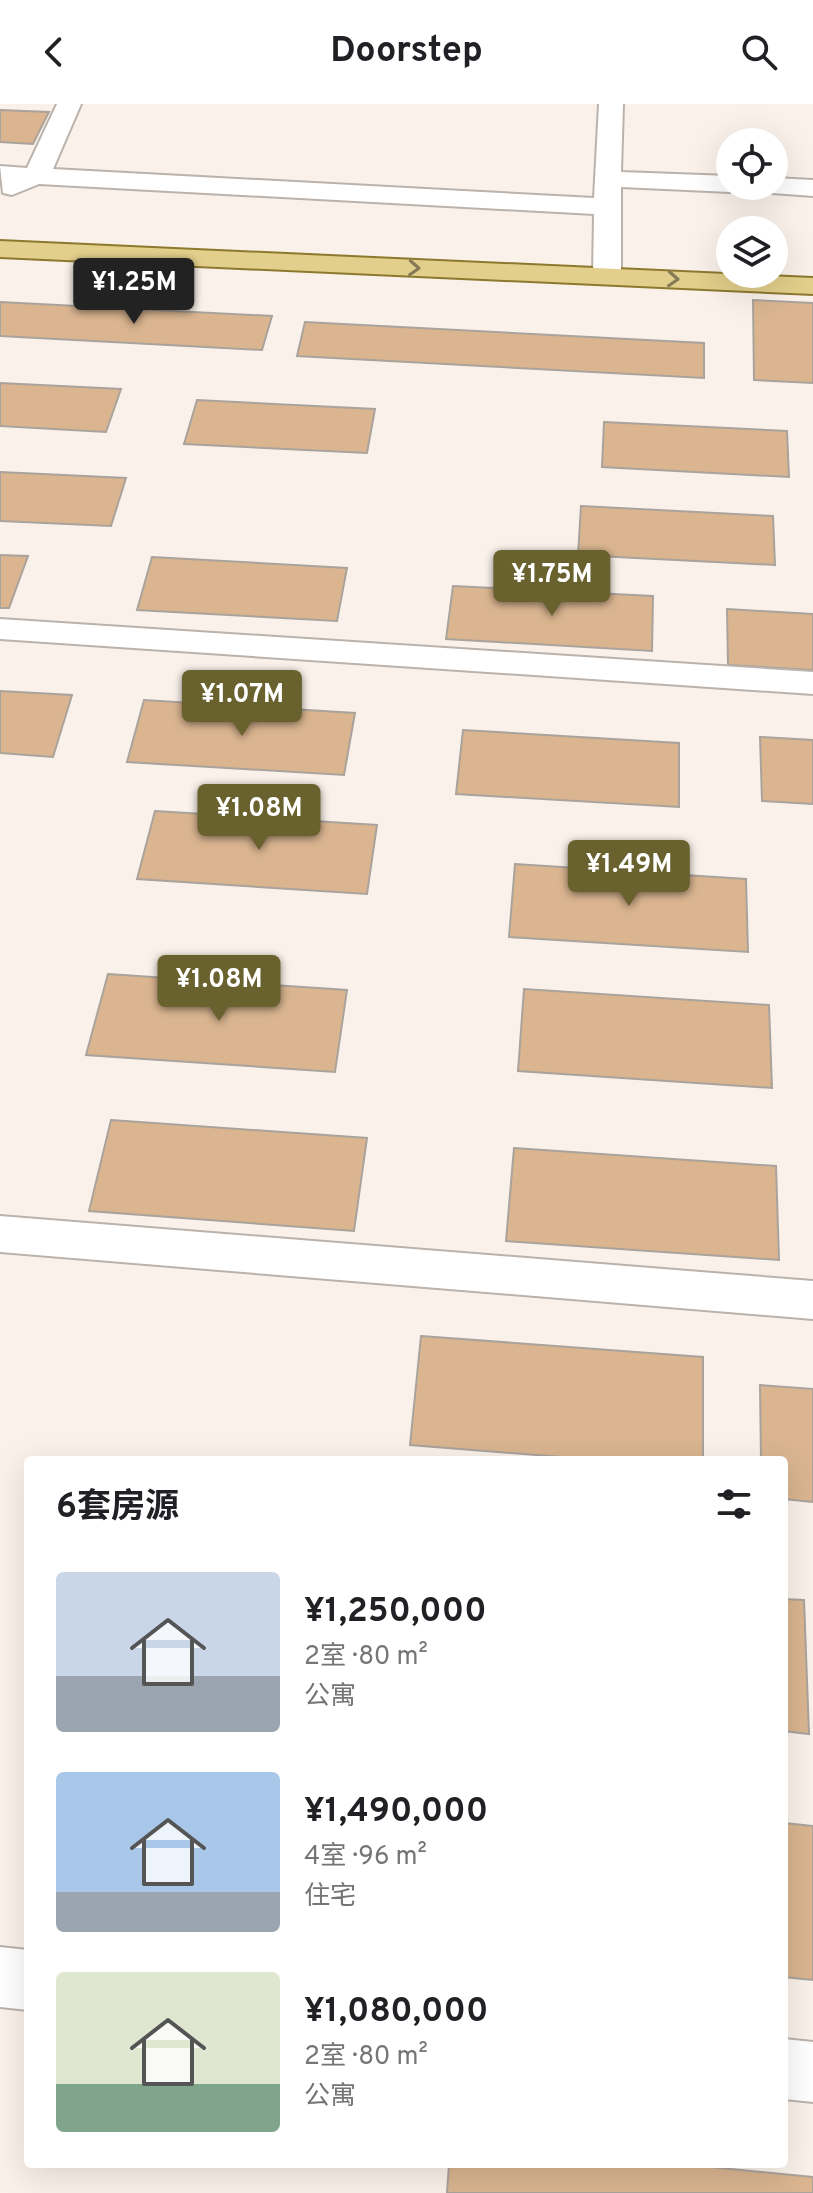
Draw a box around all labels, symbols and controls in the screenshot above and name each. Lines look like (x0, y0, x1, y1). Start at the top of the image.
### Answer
text: Doorstep (330, 29, 483, 75)
icon: back (32, 30, 76, 74)
icon: search (737, 30, 781, 74)
map controls (716, 128, 788, 288)
button: locate (716, 128, 788, 200)
button: layers (716, 216, 788, 288)
pin: ¥1.25M (69, 258, 199, 326)
one-way arrow (408, 259, 421, 276)
text: ¥1.25M (91, 267, 177, 300)
one-way arrow (667, 271, 680, 288)
pin: ¥1.75M (487, 550, 617, 618)
text: ¥1.75M (511, 559, 593, 592)
pin: ¥1.07M (177, 670, 307, 738)
text: ¥1.07M (200, 679, 284, 712)
pin: ¥1.08M (194, 784, 324, 852)
text: ¥1.08M (215, 793, 303, 826)
pin: ¥1.49M (564, 840, 694, 908)
text: ¥1.49M (586, 849, 672, 882)
pin: ¥1.08M (154, 955, 284, 1023)
text: ¥1.08M (175, 964, 263, 997)
icon: filters (712, 1482, 756, 1526)
text: 6套房源 (56, 1487, 179, 1530)
text: ¥1,250,000 (304, 1591, 487, 1634)
icon: home (120, 1604, 216, 1700)
text: 2室 · 80 m² (304, 1641, 428, 1674)
text: 公寓 (304, 1681, 356, 1714)
text: ¥1,490,000 (304, 1791, 488, 1834)
icon: home (120, 1804, 216, 1900)
text: 4室 · 96 m² (304, 1841, 427, 1874)
text: 住宅 (304, 1881, 356, 1914)
text: ¥1,080,000 (304, 1991, 488, 2034)
icon: home (120, 2004, 216, 2100)
text: 2室 · 80 m² (304, 2041, 428, 2074)
text: 公寓 (304, 2081, 356, 2114)

